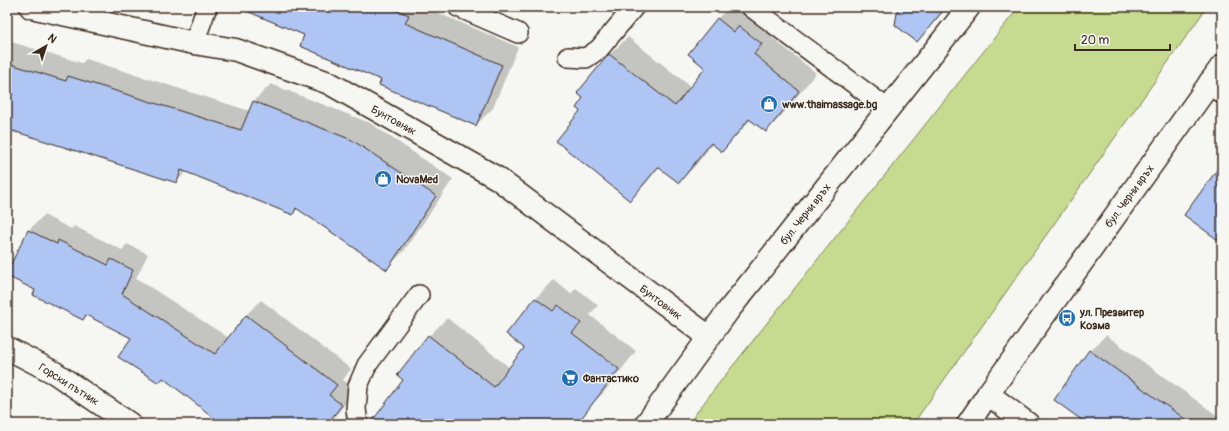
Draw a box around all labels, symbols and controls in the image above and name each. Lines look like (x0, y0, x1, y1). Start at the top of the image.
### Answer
north arrow (26, 26, 66, 66)
scale bar (1075, 26, 1170, 52)
text: N (45, 31, 59, 46)
text: 20 m (1081, 33, 1110, 48)
shop icon: www.thaimassage.bg (759, 94, 779, 114)
place label: www.thaimassage.bg (782, 98, 878, 111)
street label: Бунтовник (369, 103, 419, 138)
street label: бул. Черни връх (1102, 162, 1157, 230)
shop icon: NovaMed (373, 169, 393, 189)
place label: NovaMed (396, 173, 438, 186)
street label: бул. Черни връх (777, 181, 833, 248)
street label: Бунтовник (637, 282, 685, 323)
place label: ул. Презвитер Козма (1079, 306, 1144, 332)
bus stop icon: ул. Презвитер Козма (1057, 308, 1077, 328)
street label: Горски пътник (36, 361, 102, 408)
supermarket icon: Фантастико (560, 368, 580, 388)
place label: Фантастико (582, 372, 639, 385)

